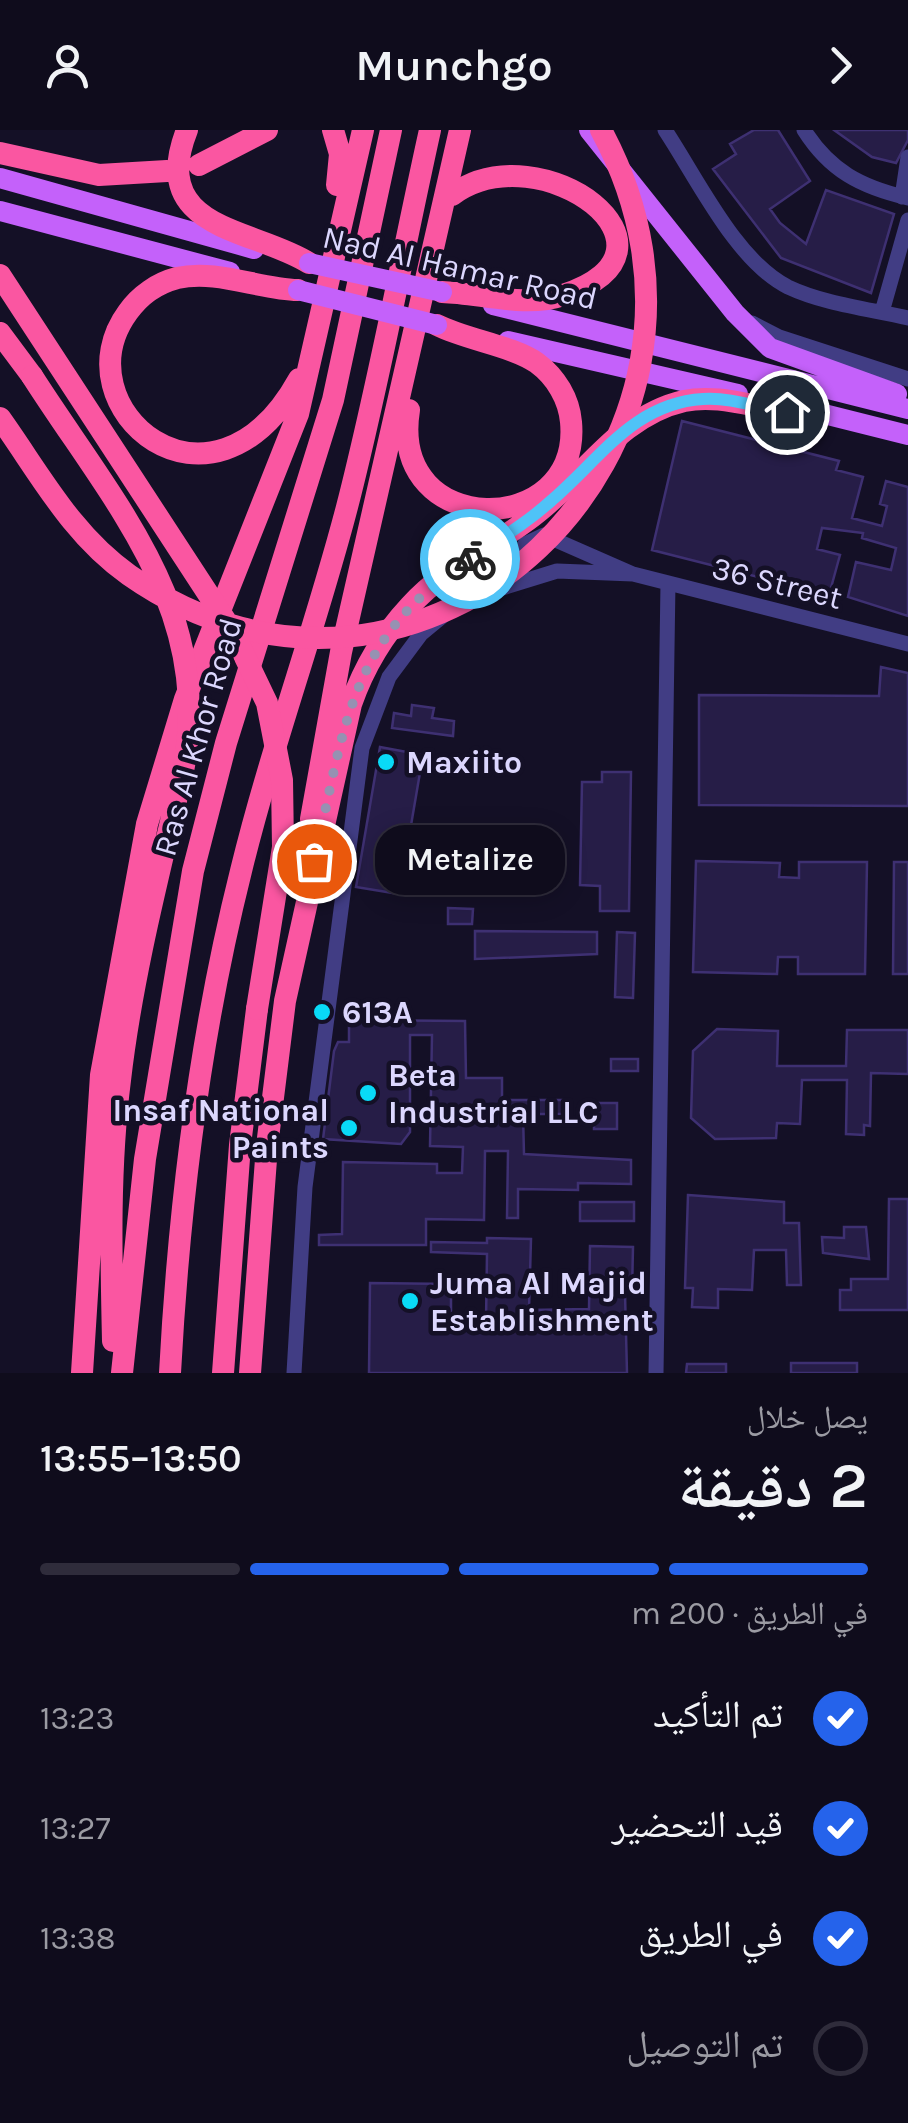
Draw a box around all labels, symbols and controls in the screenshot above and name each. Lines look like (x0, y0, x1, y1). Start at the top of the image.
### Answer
icon: person (40, 38, 95, 93)
icon: forward (813, 38, 868, 93)
text: Munchgo (355, 39, 553, 91)
street label: Nad Al Hamar Road (319, 218, 601, 318)
pin (745, 370, 830, 455)
icon: home (760, 385, 815, 440)
courier (420, 509, 520, 609)
icon: bike (443, 532, 498, 587)
street label: 36 Street (708, 549, 846, 617)
street label: Ras Al Khor Road (146, 614, 250, 860)
place label: Maxiito (406, 744, 522, 781)
marker: Maxiito (375, 751, 397, 773)
pin (272, 819, 357, 904)
callout: Metalize (374, 826, 564, 896)
icon: bag (287, 834, 342, 889)
text: Metalize (406, 841, 534, 878)
place label: 613A (342, 994, 413, 1031)
marker: 613A (311, 1001, 333, 1023)
place label: Beta Industrial LLC (388, 1057, 598, 1131)
marker: Beta Industrial LLC (357, 1082, 379, 1104)
place label: Insaf National Paints (113, 1092, 329, 1166)
marker: Insaf National Paints (338, 1117, 360, 1139)
place label: Juma Al Majid Establishment (430, 1265, 654, 1339)
marker: Juma Al Majid Establishment (399, 1290, 421, 1312)
text: يصل خلال (747, 1399, 868, 1436)
text: 13:50–13:55 (40, 1436, 242, 1481)
text: 2 دقيقة (678, 1447, 868, 1523)
text: في الطريق · 200 m (631, 1595, 868, 1632)
icon: check (813, 1691, 868, 1746)
text: تم التأكيد (653, 1692, 783, 1737)
text: 13:23 (40, 1700, 114, 1737)
icon: check (813, 1801, 868, 1856)
text: قيد التحضير (612, 1802, 783, 1847)
text: 13:27 (40, 1810, 110, 1847)
icon: check (813, 1911, 868, 1966)
text: في الطريق (638, 1912, 783, 1957)
text: 13:38 (40, 1920, 115, 1957)
text: تم التوصيل (626, 2022, 783, 2067)

